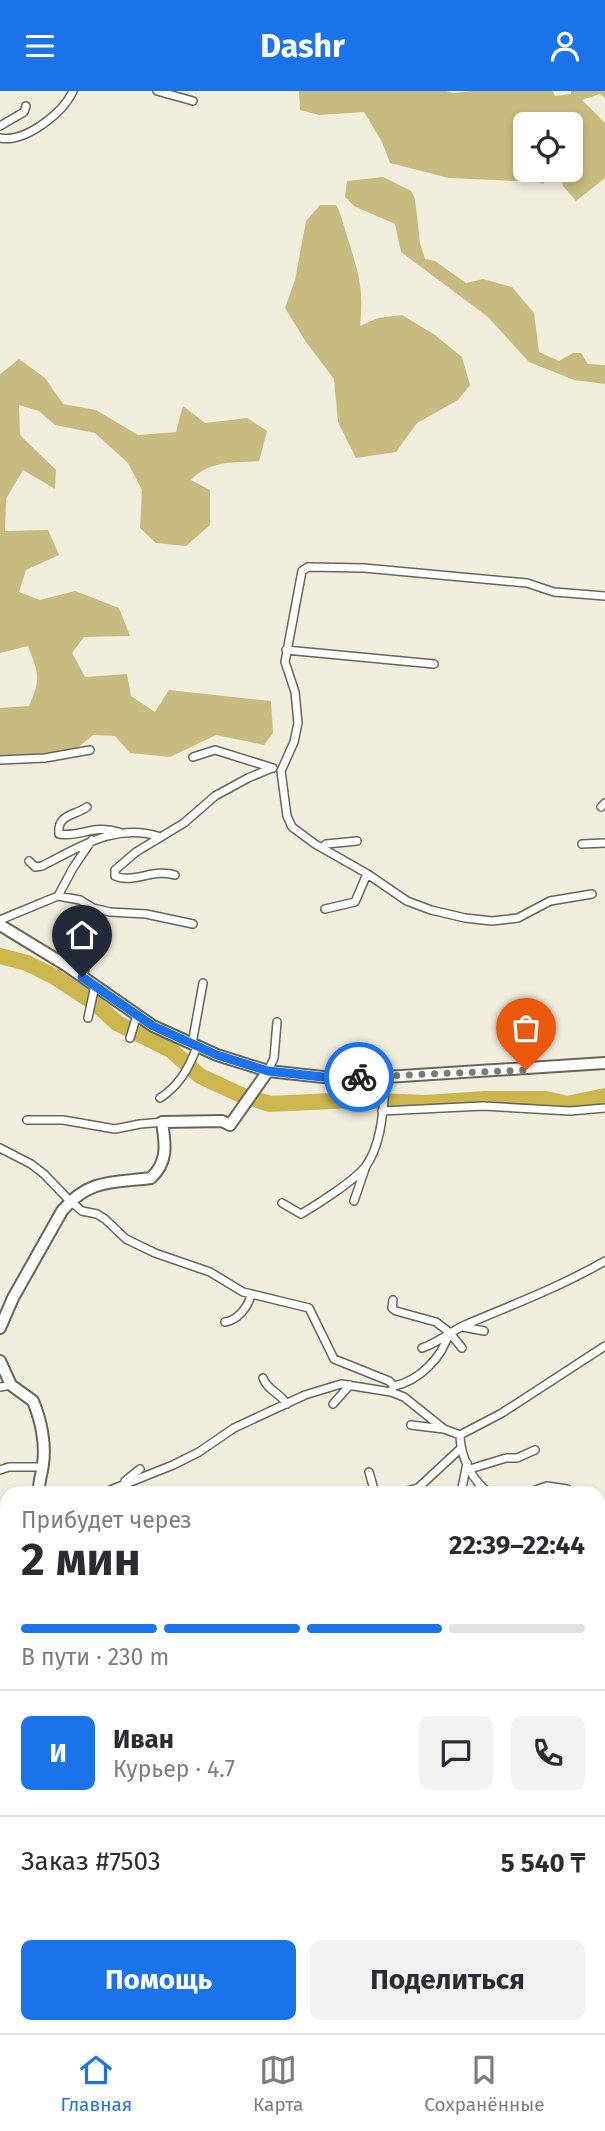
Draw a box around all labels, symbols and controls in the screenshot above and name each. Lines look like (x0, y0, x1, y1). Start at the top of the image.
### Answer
icon: menu (21, 27, 59, 65)
text: Dashr (260, 27, 345, 65)
icon: person (546, 27, 584, 65)
map controls (513, 112, 583, 182)
button: locate (513, 112, 583, 182)
pin (52, 905, 112, 977)
icon: home (63, 916, 101, 954)
pin (496, 998, 556, 1070)
icon: bag (507, 1009, 545, 1047)
courier (324, 1042, 394, 1112)
icon: bike (340, 1058, 378, 1096)
text: Прибудет через (21, 1506, 192, 1534)
text: 22:39–22:44 (449, 1530, 585, 1561)
text: 2 мин (21, 1532, 141, 1587)
text: В пути · 230 m (21, 1643, 169, 1671)
button: chat (419, 1716, 493, 1790)
button: phone (511, 1716, 585, 1790)
text: Иван (113, 1724, 174, 1755)
text: И (49, 1738, 67, 1769)
text: Курьер · 4.7 (113, 1755, 235, 1783)
text: Заказ #7503 (21, 1846, 161, 1877)
text: 5 540 ₸ (501, 1848, 585, 1879)
button: Помощь (21, 1940, 296, 2020)
button: Поделиться (310, 1940, 585, 2020)
tab: Главная (60, 2051, 132, 2116)
tab: Карта (253, 2051, 303, 2116)
tab: Сохранённые (424, 2051, 545, 2116)

